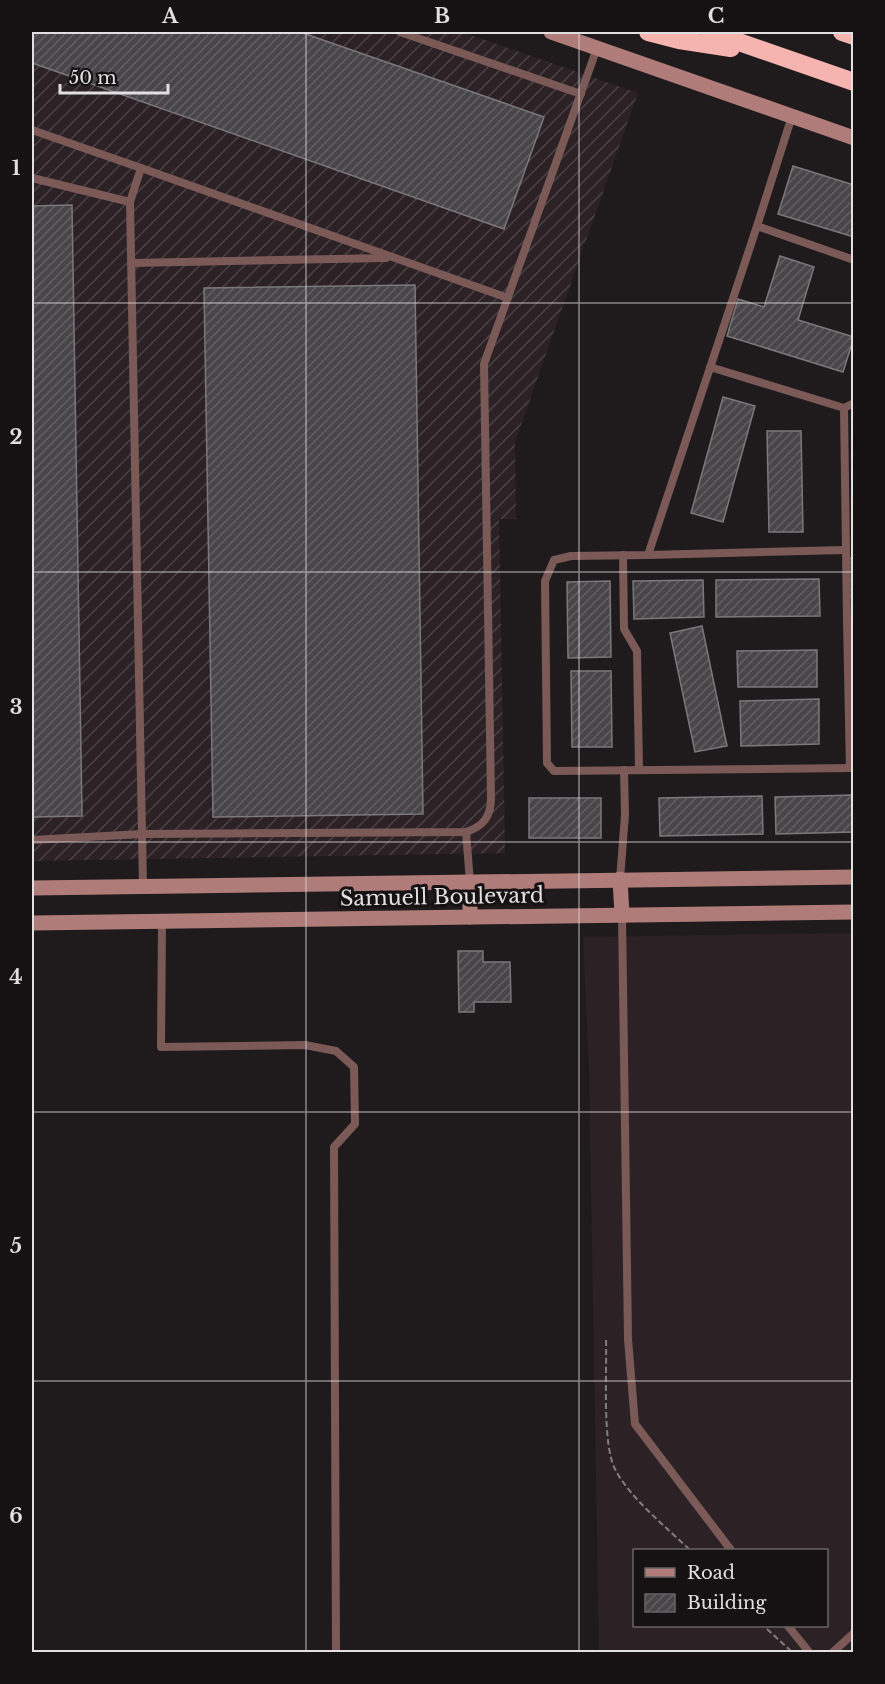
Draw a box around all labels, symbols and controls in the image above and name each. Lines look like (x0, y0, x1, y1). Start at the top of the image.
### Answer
text: A (161, 4, 179, 28)
text: B (434, 4, 450, 28)
text: C (708, 4, 724, 28)
scale bar (60, 57, 168, 95)
text: 50 m (69, 67, 117, 89)
text: 1 (12, 156, 21, 180)
text: 2 (9, 425, 23, 449)
text: 3 (10, 695, 22, 719)
street label: Samuell Boulevard (340, 882, 544, 912)
text: 4 (9, 965, 23, 989)
text: 5 (10, 1234, 22, 1258)
text: 6 (9, 1504, 23, 1528)
legend (633, 1549, 828, 1627)
text: Road (687, 1562, 735, 1584)
text: Building (687, 1592, 766, 1614)

